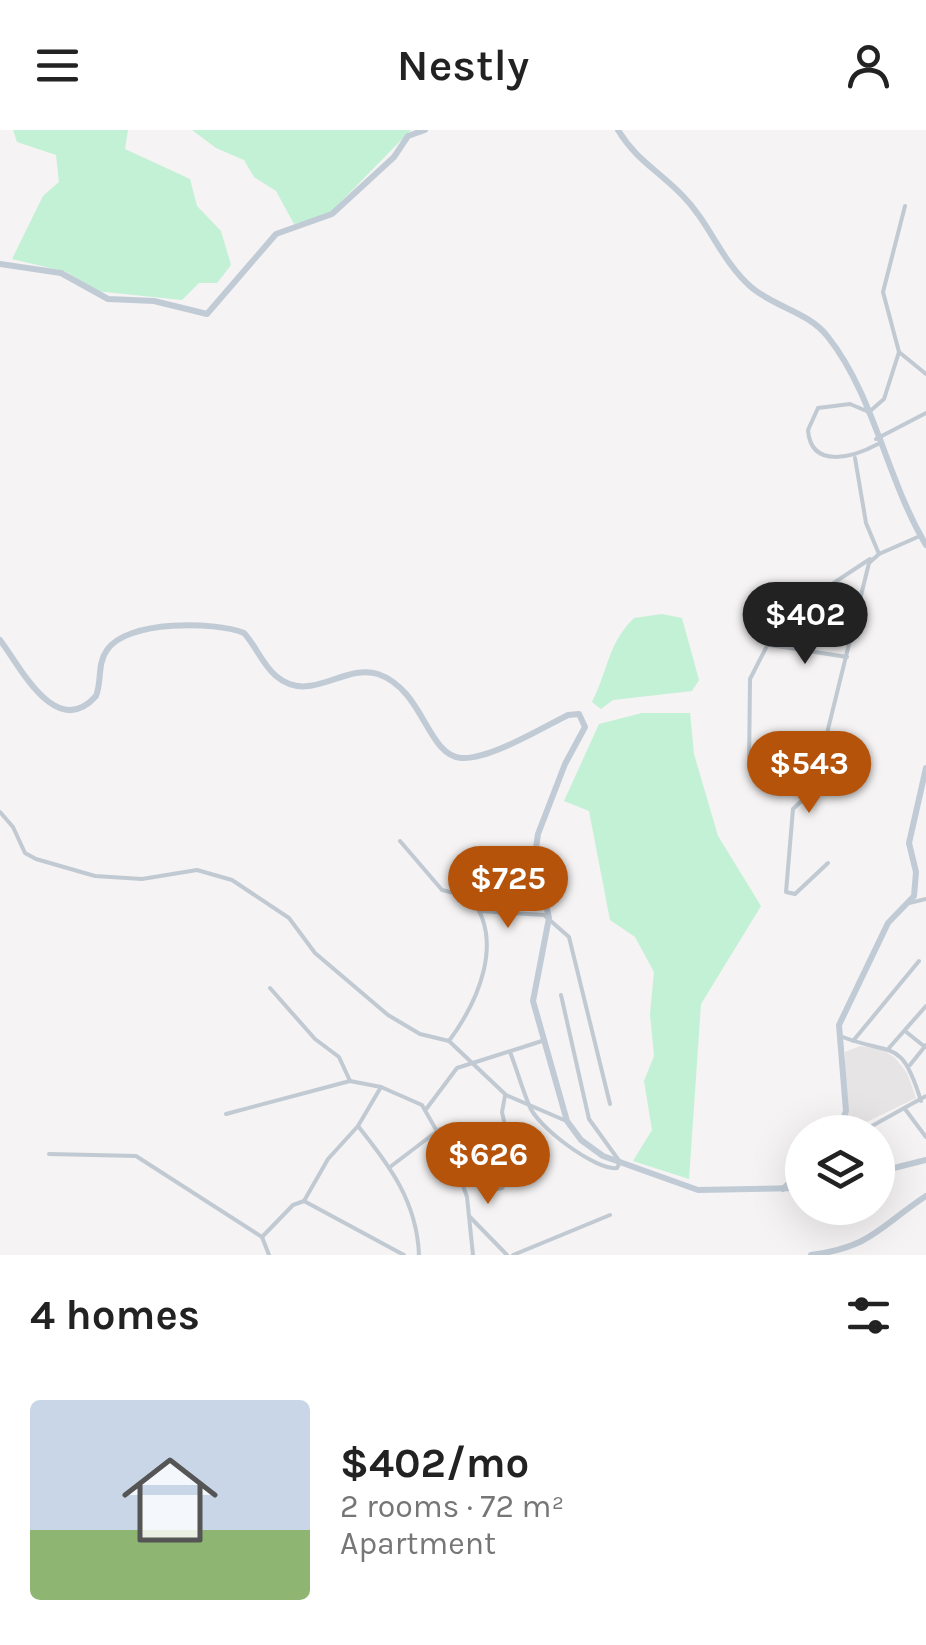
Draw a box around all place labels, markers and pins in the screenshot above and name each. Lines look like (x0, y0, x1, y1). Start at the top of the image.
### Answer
pin: $402 (746, 582, 864, 667)
pin: $543 (750, 731, 868, 816)
pin: $725 (449, 846, 567, 931)
pin: $626 (429, 1122, 547, 1207)

